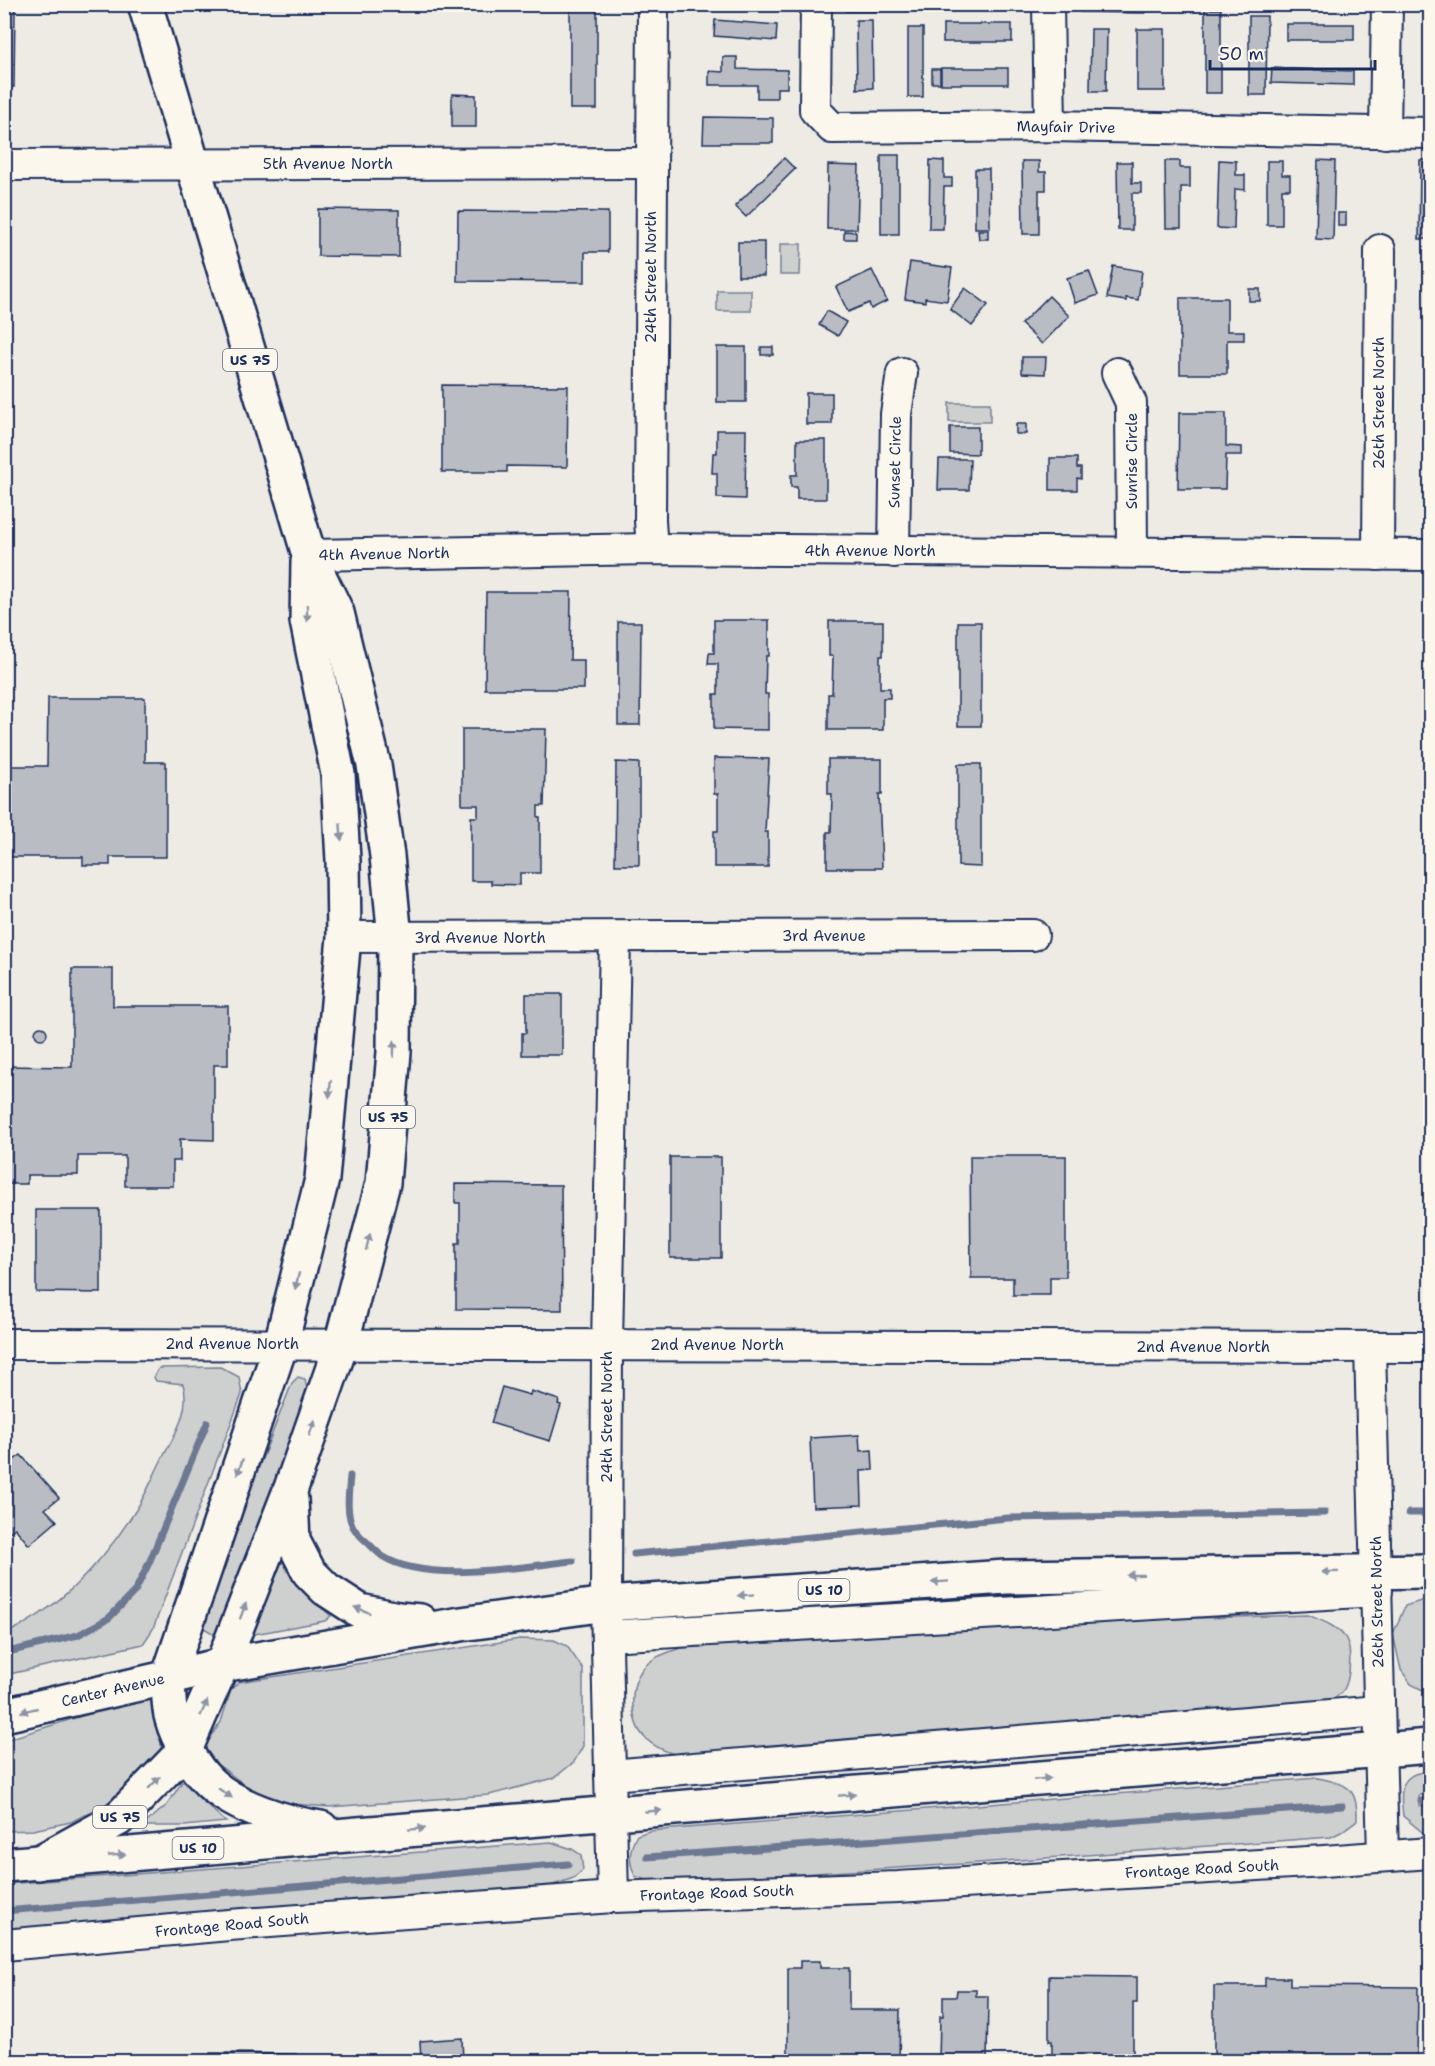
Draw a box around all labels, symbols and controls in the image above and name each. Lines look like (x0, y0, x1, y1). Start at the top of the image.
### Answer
scale bar (1210, 33, 1375, 71)
text: 50 m (1219, 42, 1264, 66)
street label: Mayfair Drive (1016, 116, 1116, 138)
street label: 5th Avenue North (263, 154, 393, 174)
street label: 24th Street North (641, 211, 661, 343)
street label: 26th Street North (1369, 337, 1389, 469)
road number: US 75 (223, 349, 277, 371)
street label: Sunrise Circle (1122, 413, 1142, 509)
street label: Sunset Circle (884, 416, 906, 508)
street label: 4th Avenue North (804, 541, 936, 561)
street label: 4th Avenue North (318, 543, 450, 565)
one-way arrow (302, 604, 312, 623)
one-way arrow (337, 823, 346, 842)
street label: 3rd Avenue (782, 926, 866, 946)
street label: 3rd Avenue North (414, 928, 546, 948)
one-way arrow (389, 1040, 398, 1059)
one-way arrow (325, 1080, 335, 1099)
road number: US 75 (361, 1106, 415, 1128)
one-way arrow (363, 1233, 373, 1251)
one-way arrow (291, 1272, 301, 1290)
street label: 2nd Avenue North (165, 1334, 299, 1354)
street label: 2nd Avenue North (650, 1335, 784, 1355)
street label: 2nd Avenue North (1136, 1337, 1270, 1357)
street label: 24th Street North (597, 1351, 617, 1483)
one-way arrow (307, 1419, 317, 1437)
one-way arrow (234, 1458, 244, 1476)
street label: 26th Street North (1366, 1536, 1388, 1668)
one-way arrow (1321, 1567, 1340, 1577)
one-way arrow (1126, 1570, 1145, 1580)
one-way arrow (931, 1577, 950, 1586)
road number: US 10 (798, 1579, 850, 1601)
one-way arrow (736, 1590, 755, 1599)
one-way arrow (239, 1602, 249, 1620)
one-way arrow (353, 1605, 371, 1615)
street label: Center Avenue (59, 1668, 167, 1712)
one-way arrow (200, 1699, 209, 1717)
one-way arrow (20, 1705, 38, 1715)
one-way arrow (1032, 1774, 1051, 1784)
one-way arrow (146, 1776, 160, 1790)
one-way arrow (216, 1787, 232, 1799)
one-way arrow (838, 1790, 857, 1800)
road number: US 75 (93, 1806, 147, 1828)
one-way arrow (644, 1806, 663, 1816)
one-way arrow (407, 1825, 426, 1834)
road number: US 10 (172, 1837, 224, 1859)
one-way arrow (107, 1851, 126, 1860)
street label: Frontage Road South (1124, 1855, 1280, 1883)
street label: Frontage Road South (639, 1880, 795, 1906)
street label: Frontage Road South (154, 1908, 310, 1942)

